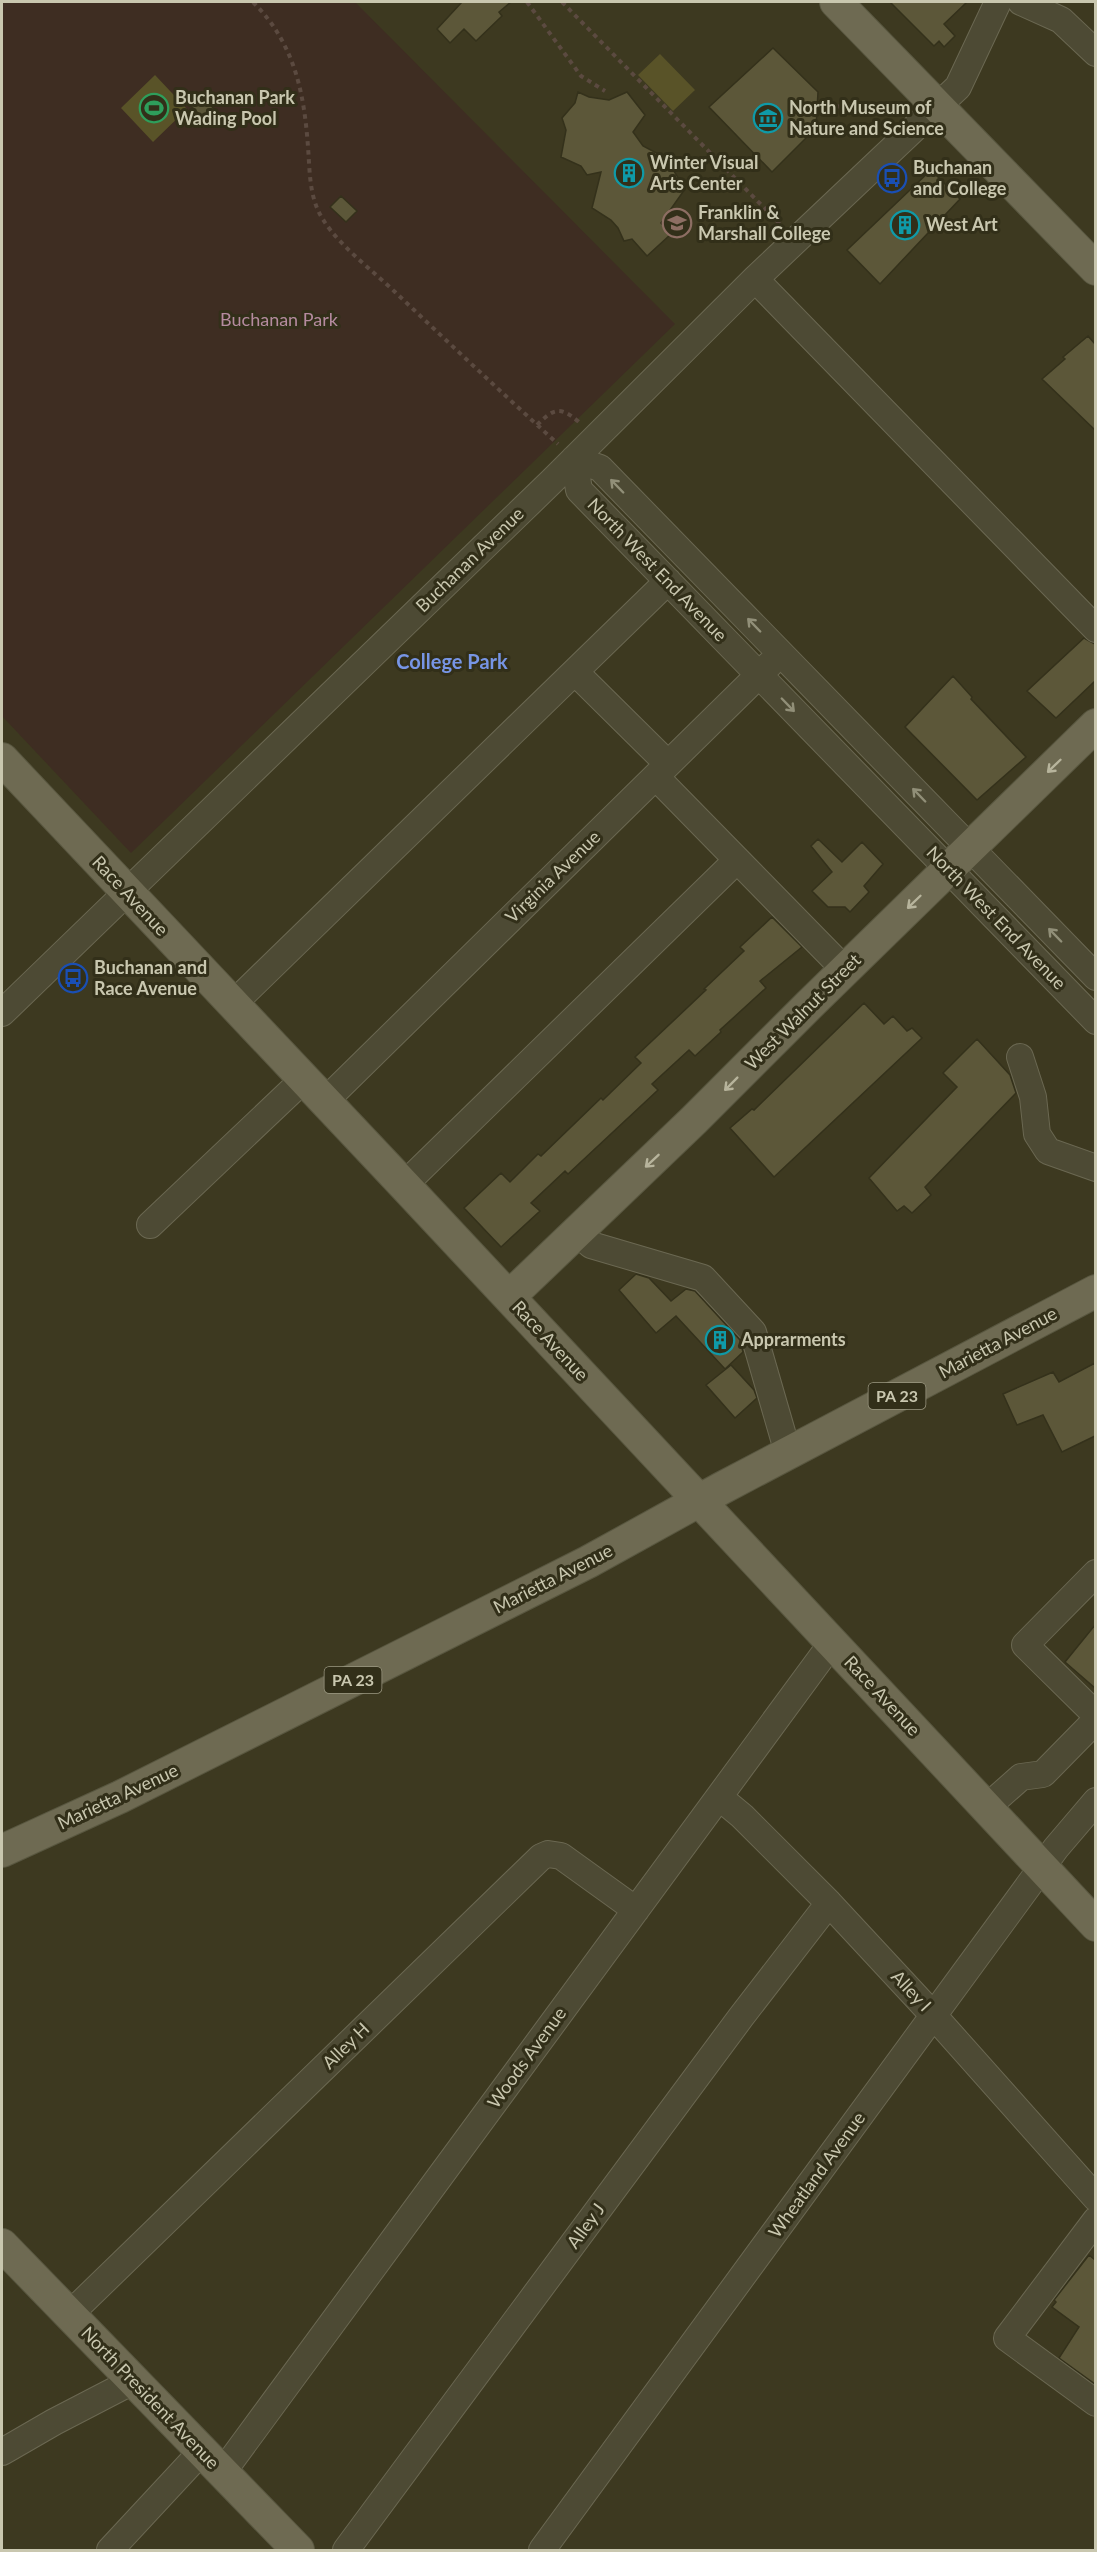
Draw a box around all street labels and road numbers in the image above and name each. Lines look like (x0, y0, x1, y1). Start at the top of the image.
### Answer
street label: North West End Avenue (583, 493, 732, 646)
street label: Buchanan Avenue (411, 502, 528, 616)
street label: Virginia Avenue (500, 825, 604, 927)
street label: North West End Avenue (922, 841, 1071, 994)
street label: Race Avenue (88, 851, 173, 940)
street label: West Walnut Street (740, 948, 865, 1074)
street label: Race Avenue (508, 1296, 593, 1385)
street label: Marietta Avenue (935, 1302, 1060, 1382)
road number: PA 23 (868, 1383, 926, 1409)
street label: Marietta Avenue (489, 1539, 616, 1618)
street label: Race Avenue (840, 1651, 925, 1740)
road number: PA 23 (324, 1667, 382, 1693)
street label: Marietta Avenue (54, 1759, 181, 1834)
street label: Alley I (887, 1965, 936, 2016)
street label: Woods Avenue (482, 2003, 570, 2112)
street label: Alley H (317, 2018, 373, 2073)
street label: Wheatland Avenue (763, 2107, 869, 2242)
street label: Alley J (561, 2199, 609, 2252)
street label: North President Avenue (77, 2322, 224, 2473)

